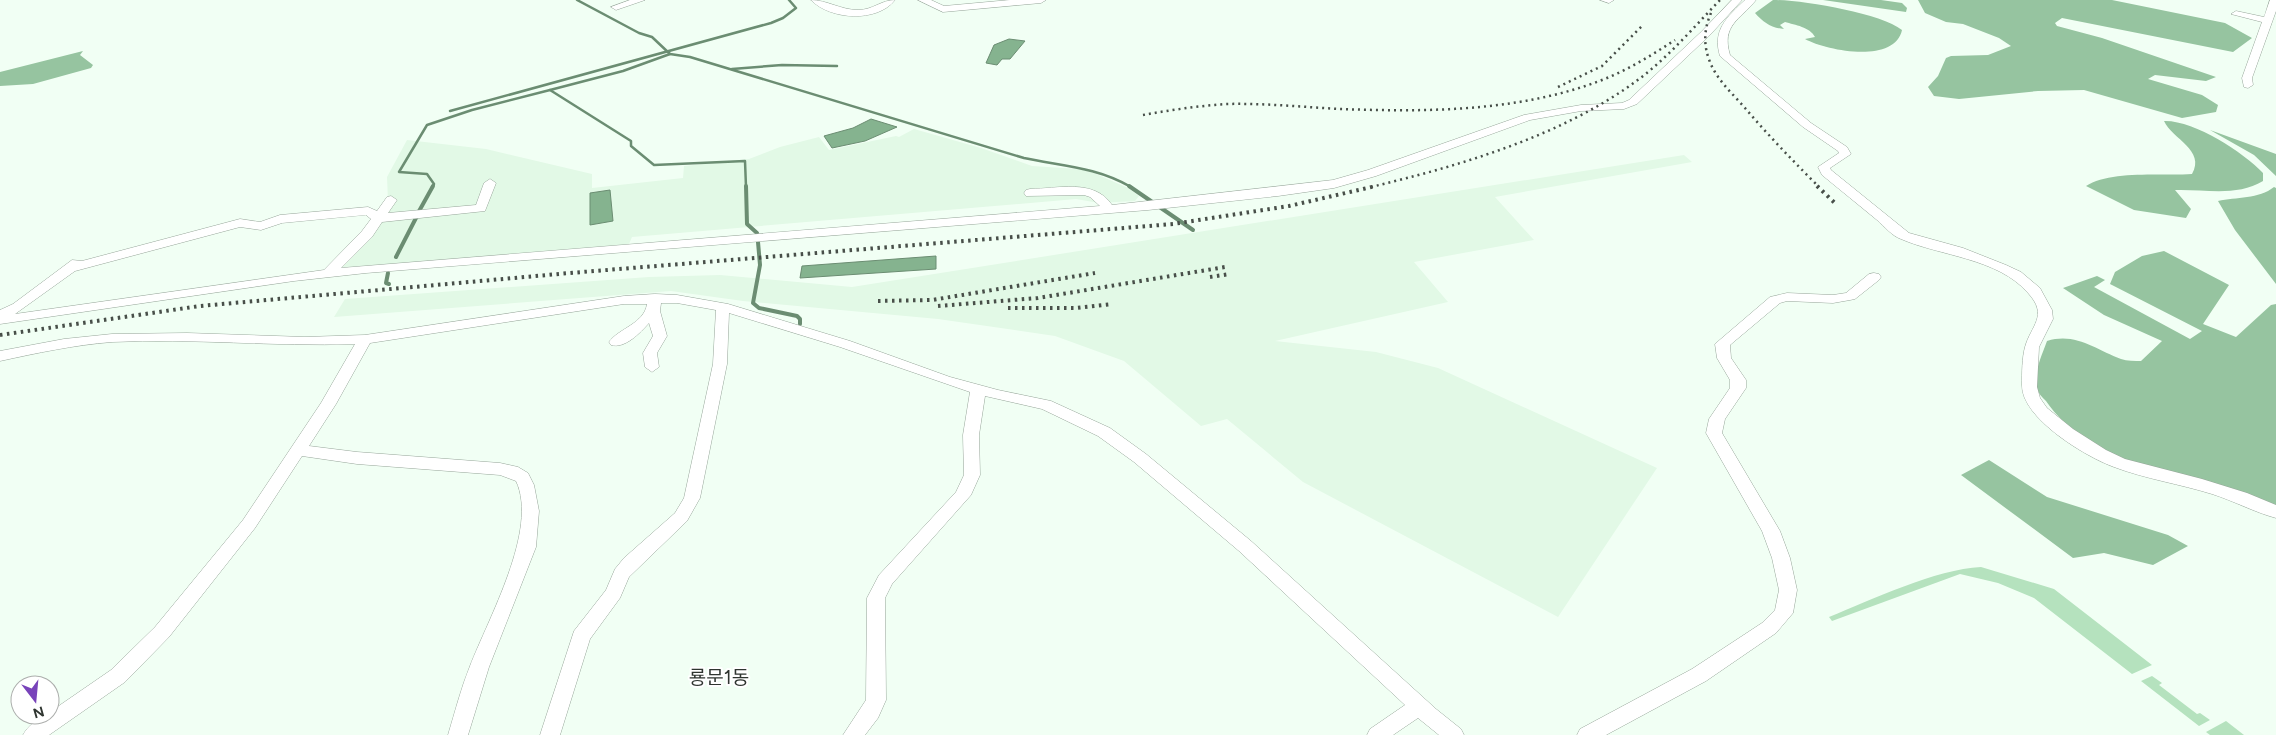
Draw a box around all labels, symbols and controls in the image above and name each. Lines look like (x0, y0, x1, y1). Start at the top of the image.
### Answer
district label: 룡문1동 (689, 666, 749, 689)
north arrow (10, 675, 60, 725)
text: N (31, 702, 46, 722)

